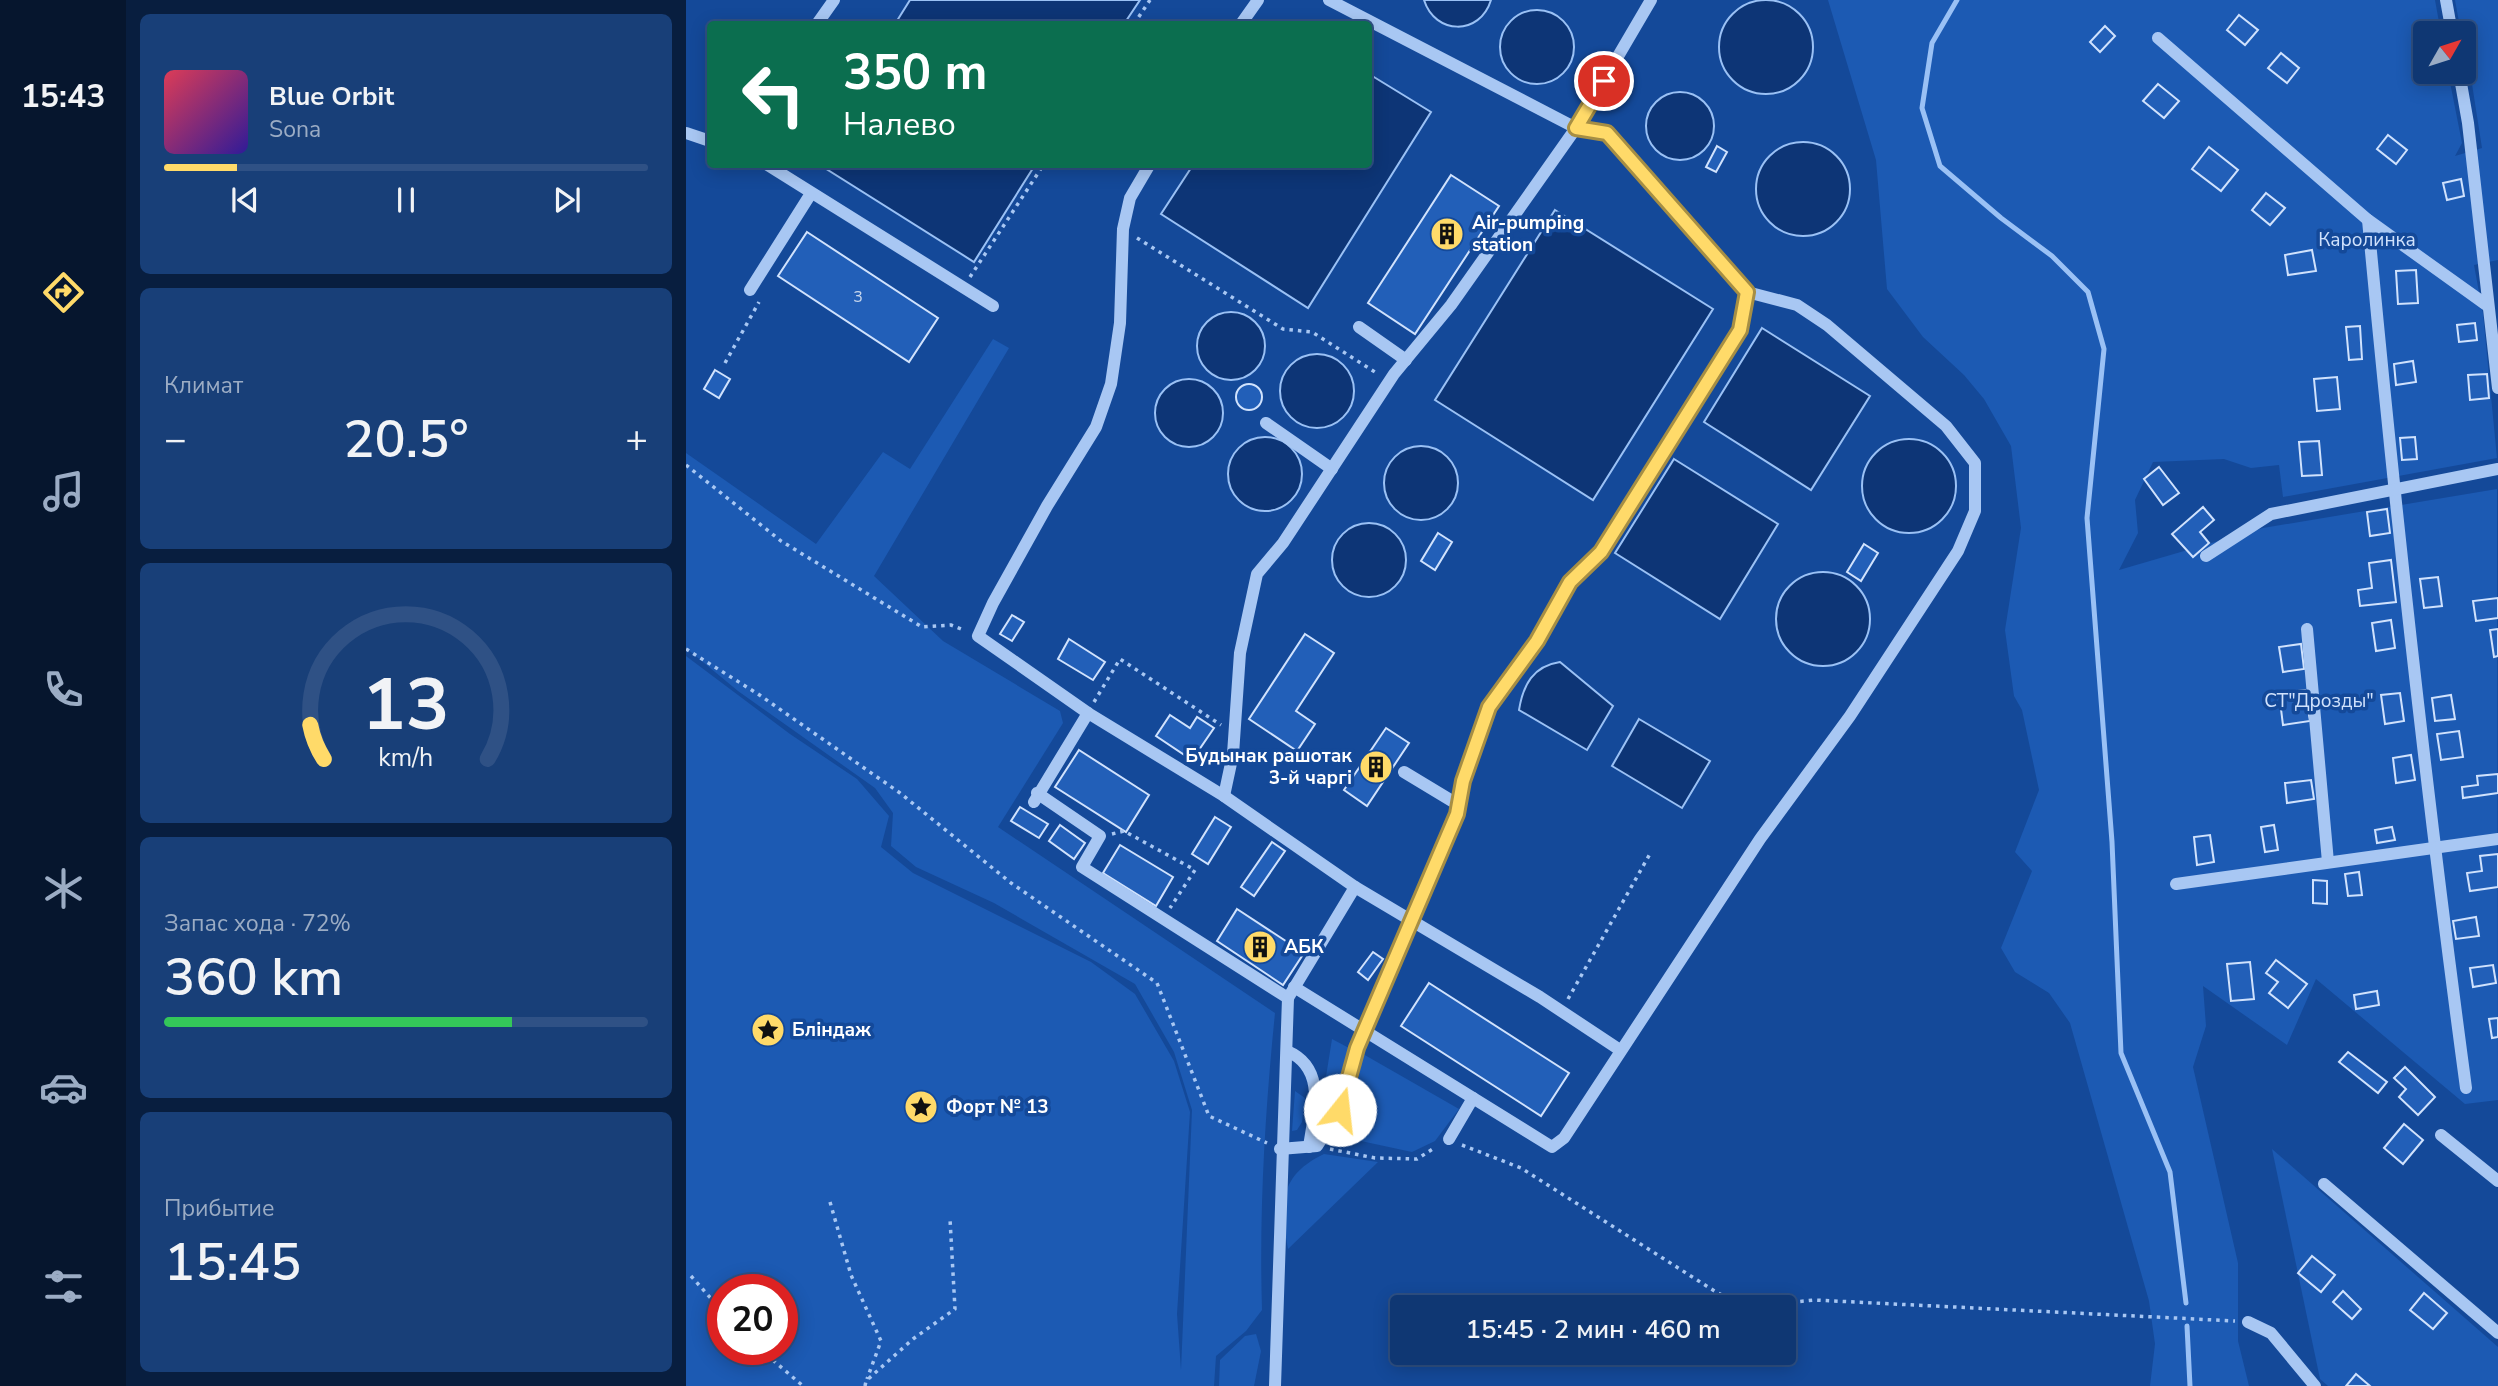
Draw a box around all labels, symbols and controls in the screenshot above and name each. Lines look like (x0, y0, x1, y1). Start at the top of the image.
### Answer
north arrow (2413, 21, 2476, 84)
map controls (2413, 21, 2476, 84)
text: 350 m (843, 39, 987, 106)
icon: left (728, 49, 819, 140)
pin (1574, 51, 1634, 111)
icon: arrive (1585, 62, 1623, 100)
text: 15:43 (21, 75, 105, 118)
text: Blue Orbit (269, 79, 394, 114)
text: Налево (843, 103, 956, 146)
text: Sona (269, 114, 321, 145)
icon: previous (226, 181, 264, 219)
icon: pause (387, 181, 425, 219)
icon: next (548, 181, 586, 219)
place label: Air-pumping station (1472, 210, 1584, 258)
building icon: Air-pumping station (1428, 215, 1466, 253)
park label: Каролинка (2318, 227, 2416, 253)
icon: directions (39, 268, 88, 317)
house number: 3 (853, 286, 863, 308)
text: Климат (164, 370, 243, 401)
text: 20.5° (343, 404, 469, 475)
text: − (164, 414, 187, 465)
text: + (625, 414, 648, 465)
icon: music (39, 467, 88, 516)
text: 13 (362, 655, 450, 755)
icon: phone (39, 665, 88, 714)
park label: СТ"Дрозды" (2264, 688, 2374, 714)
text: km/h (378, 741, 434, 775)
place label: Будынак рашотак 3-й чаргі (1185, 743, 1352, 791)
building icon: Будынак рашотак 3-й чаргі (1357, 748, 1395, 786)
icon: climate (39, 864, 88, 913)
text: Запас хода · 72% (164, 908, 351, 939)
building icon: АБК (1241, 928, 1279, 966)
place label: АБК (1284, 934, 1324, 960)
text: 360 km (164, 942, 343, 1013)
place icon: Бліндаж (749, 1011, 787, 1049)
place label: Бліндаж (792, 1017, 871, 1043)
icon: car (39, 1063, 88, 1112)
position arrow (1303, 1073, 1377, 1147)
place icon: Форт № 13 (902, 1088, 940, 1126)
place label: Форт № 13 (946, 1094, 1049, 1120)
text: Прибытие (164, 1193, 274, 1224)
text: 15:45 (164, 1227, 301, 1298)
icon: filters (39, 1262, 88, 1311)
speed limit sign: 20 (707, 1274, 798, 1365)
text: 15:45 · 2 мин · 460 m (1465, 1312, 1721, 1347)

